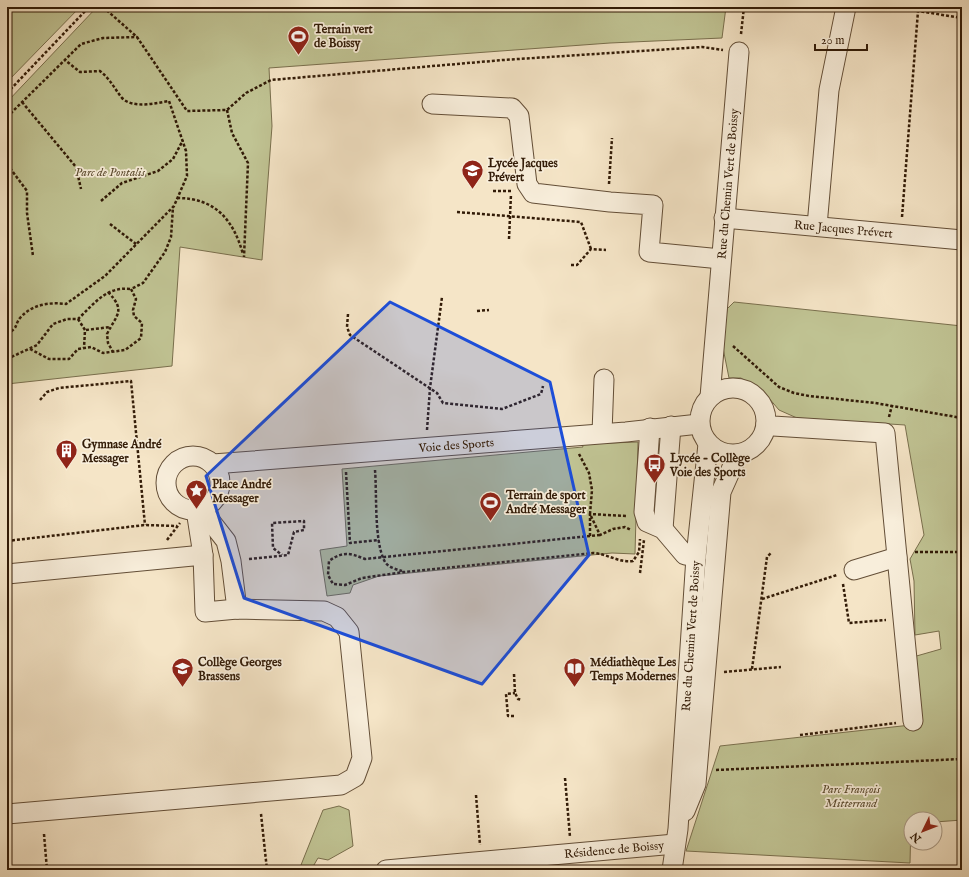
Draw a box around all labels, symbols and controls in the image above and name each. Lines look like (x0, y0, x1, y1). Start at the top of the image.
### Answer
place label: Terrain vert de Boissy (313, 22, 374, 52)
sports icon: Terrain vert de Boissy (286, 23, 312, 56)
scale bar (815, 26, 867, 52)
text: 20 m (821, 33, 844, 48)
street label: Rue du Chemin Vert de Boissy (714, 108, 742, 260)
place label: Lycée Jacques Prévert (487, 156, 558, 185)
school or university icon: Lycée Jacques Prévert (459, 157, 485, 190)
park label: Parc de Pontalis (75, 165, 146, 180)
street label: Rue Jacques Prévert (793, 217, 894, 241)
street label: Voie des Sports (417, 435, 495, 456)
place label: Gymnase André Messager (82, 437, 162, 467)
building icon: Gymnase André Messager (54, 438, 80, 471)
place label: Lycée - Collège Voie des Sports (669, 451, 751, 481)
bus stop icon: Lycée - Collège Voie des Sports (642, 452, 668, 485)
place label: Place André Messager (212, 477, 272, 507)
place icon: Place André Messager (183, 478, 209, 511)
place label: Terrain de sport André Messager (505, 488, 587, 518)
sports icon: Terrain de sport André Messager (477, 489, 503, 522)
street label: Rue du Chemin Vert de Boissy (678, 560, 703, 712)
place label: Collège Georges Brassens (198, 655, 283, 684)
place label: Médiathèque Les Temps Modernes (589, 655, 677, 685)
school or university icon: Collège Georges Brassens (169, 656, 195, 689)
library icon: Médiathèque Les Temps Modernes (561, 656, 587, 689)
park label: Parc François Mitterrand (822, 782, 881, 811)
north arrow (903, 811, 943, 851)
text: N (908, 829, 925, 846)
street label: Résidence de Boissy (564, 838, 665, 861)

